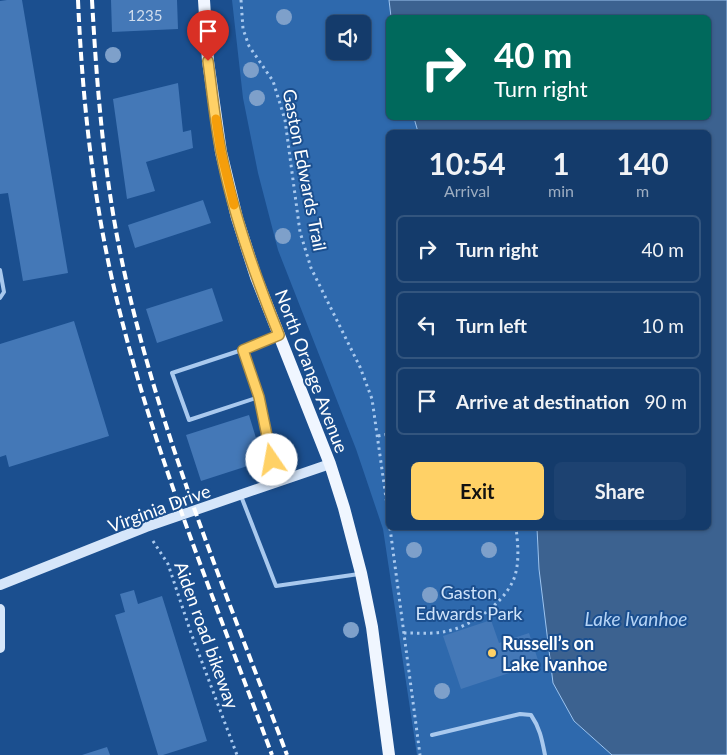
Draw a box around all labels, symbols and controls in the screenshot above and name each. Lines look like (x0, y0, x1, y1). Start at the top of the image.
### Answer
house number: 1235 (128, 6, 162, 24)
pin (187, 10, 229, 61)
map controls (326, 15, 371, 60)
button: sound (326, 15, 371, 60)
icon: arrive (194, 17, 222, 45)
text: 40 m (494, 33, 572, 75)
icon: right (411, 35, 476, 100)
text: Turn right (494, 75, 588, 102)
street label: Gaston Edwards Trail (278, 87, 332, 253)
text: 10:54 (428, 145, 506, 181)
text: 1 (552, 145, 570, 181)
text: 140 (616, 145, 669, 181)
text: Arrival (444, 181, 490, 200)
text: min (548, 181, 574, 200)
text: m (636, 181, 649, 200)
icon: right (413, 235, 441, 263)
text: Turn right (456, 238, 538, 261)
text: 40 m (641, 238, 684, 261)
street label: North Orange Avenue (271, 286, 353, 456)
icon: left (413, 311, 441, 339)
text: Turn left (456, 314, 527, 337)
text: 10 m (641, 314, 684, 337)
icon: arrive (413, 387, 441, 415)
text: Arrive at destination (456, 390, 629, 413)
text: 90 m (644, 390, 687, 413)
position arrow (245, 433, 297, 485)
button: Exit (411, 462, 544, 520)
button: Share (554, 462, 686, 520)
street label: Virginia Drive (105, 479, 213, 537)
street label: Aiden road bikeway (170, 558, 244, 712)
park label: Gaston Edwards Park (416, 581, 523, 624)
water label: Lake Ivanhoe (585, 607, 687, 630)
place label: Russell’s on Lake Ivanhoe (502, 632, 608, 675)
marker: Russell’s on Lake Ivanhoe (486, 647, 498, 659)

